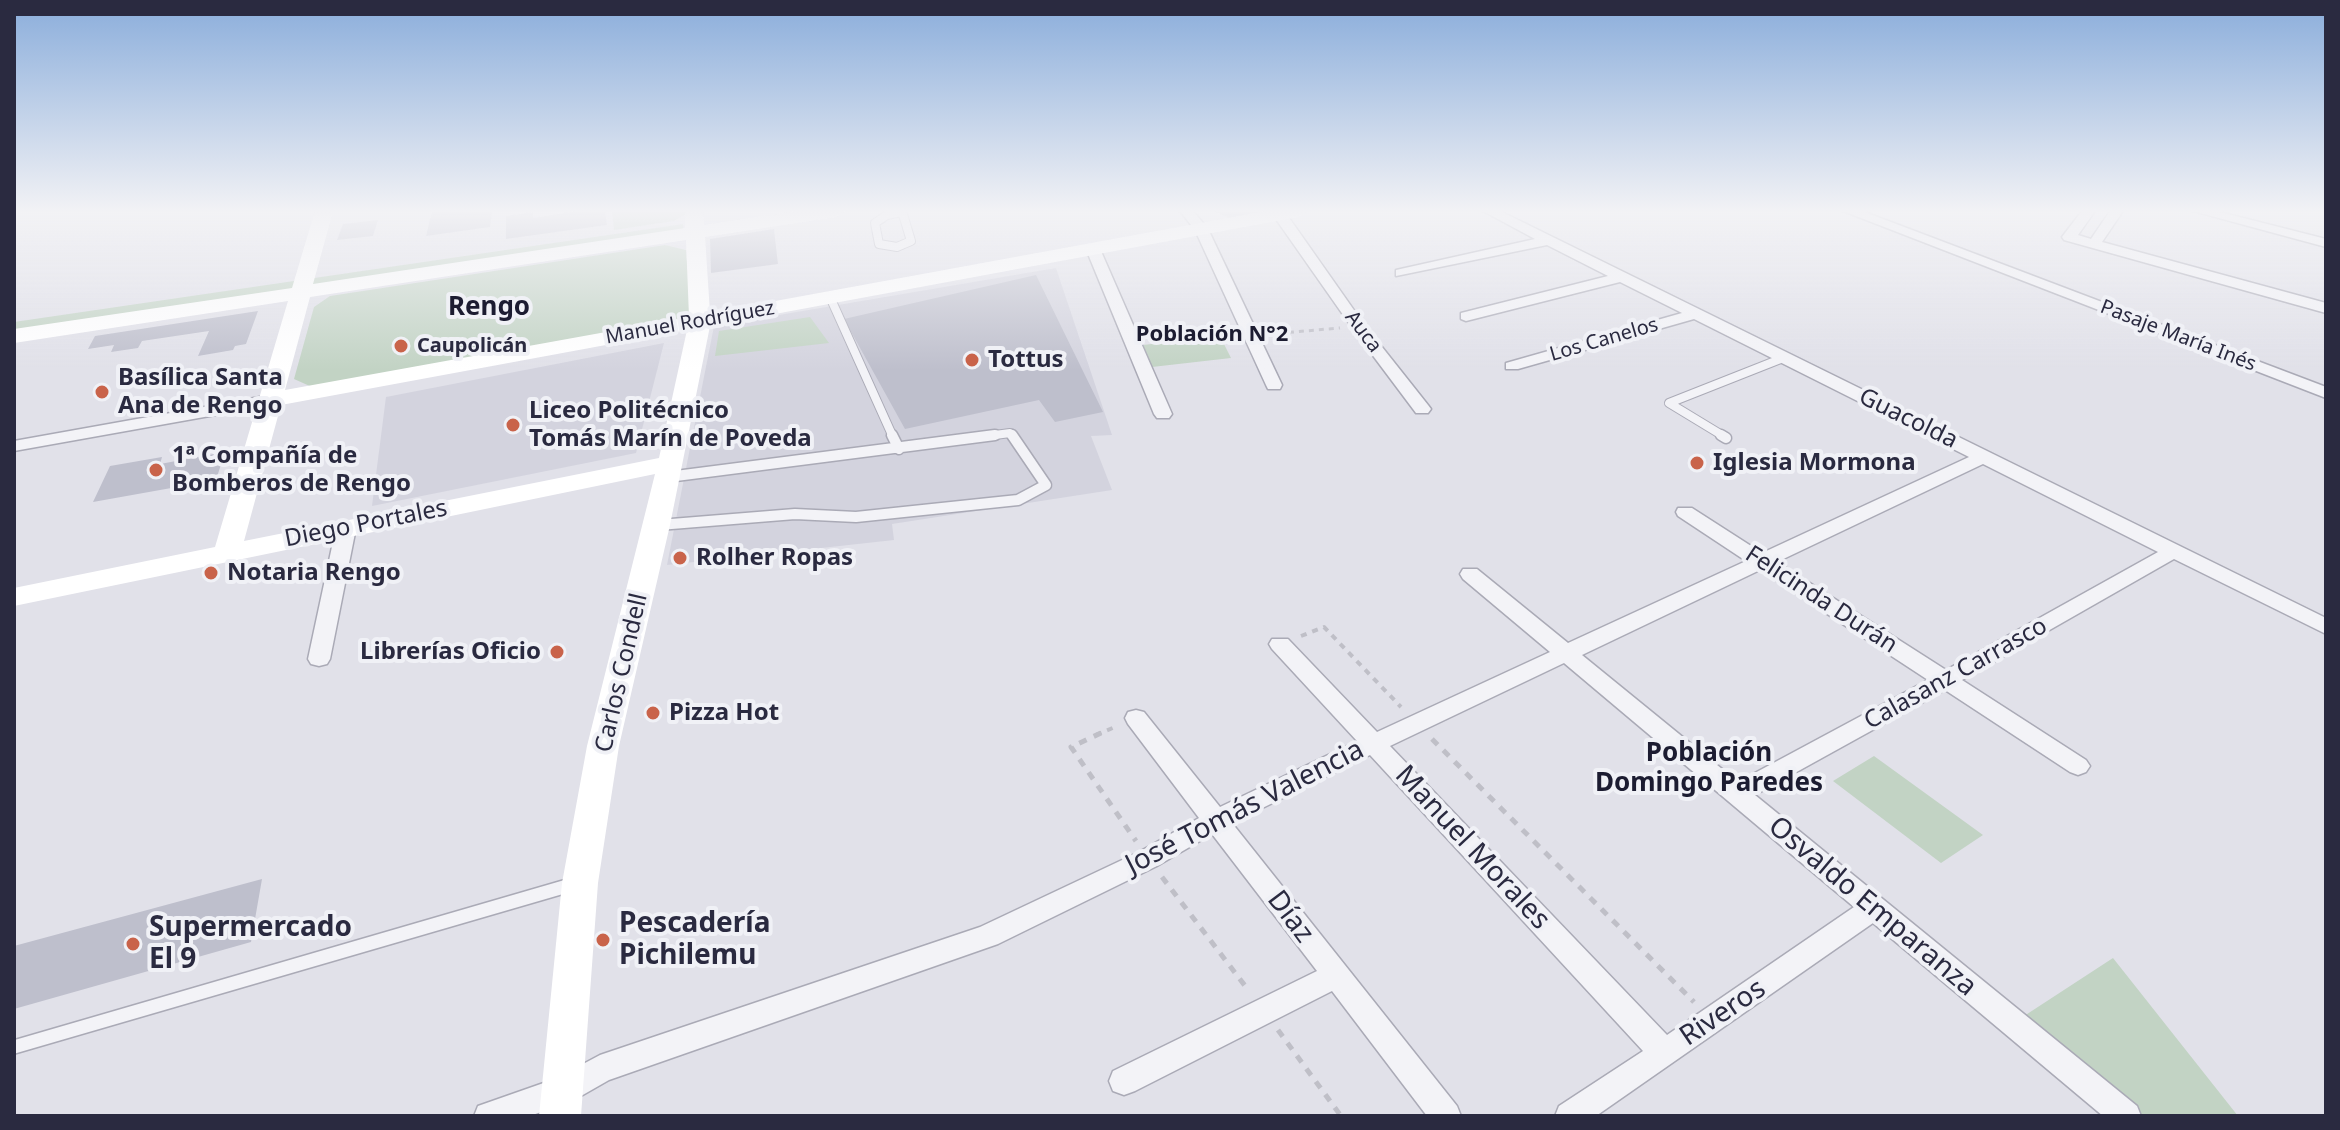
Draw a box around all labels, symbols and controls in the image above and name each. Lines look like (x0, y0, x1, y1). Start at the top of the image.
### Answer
district label: Rengo (448, 292, 530, 324)
street label: Pasaje María Inés (2097, 295, 2259, 377)
street label: Manuel Rodríguez (604, 296, 776, 350)
street label: Auca (1340, 306, 1386, 358)
street label: Los Canelos (1547, 313, 1661, 367)
district label: Población N°2 (1136, 322, 1288, 348)
place label: Caupolicán (417, 334, 527, 358)
marker: Caupolicán (392, 337, 410, 355)
place label: Tottus (988, 346, 1064, 374)
marker: Tottus (963, 351, 981, 369)
place label: Basílica Santa Ana de Rengo (118, 364, 283, 420)
marker: Basílica Santa Ana de Rengo (93, 383, 111, 401)
street label: Guacolda (1854, 383, 1962, 455)
place label: Liceo Politécnico Tomás Marín de Poveda (529, 397, 812, 453)
marker: Liceo Politécnico Tomás Marín de Poveda (504, 416, 522, 434)
place label: 1ª Compañía de Bomberos de Rengo (172, 442, 411, 498)
place label: Iglesia Mormona (1713, 449, 1916, 477)
marker: Iglesia Mormona (1688, 454, 1706, 472)
marker: 1ª Compañía de Bomberos de Rengo (147, 461, 165, 479)
street label: Diego Portales (282, 494, 450, 554)
street label: Felicinda Durán (1740, 540, 1902, 660)
place label: Rolher Ropas (696, 544, 853, 572)
marker: Rolher Ropas (671, 549, 689, 567)
place label: Notaria Rengo (227, 559, 401, 587)
marker: Notaria Rengo (202, 564, 220, 582)
street label: Carlos Condell (590, 591, 654, 755)
street label: Calasanz Carrasco (1860, 612, 2052, 736)
place label: Librerías Oficio (360, 638, 541, 666)
marker: Librerías Oficio (548, 643, 566, 661)
place label: Pizza Hot (669, 699, 779, 727)
marker: Pizza Hot (644, 704, 662, 722)
street label: José Tomás Valencia (1120, 733, 1370, 883)
district label: Población Domingo Paredes (1595, 738, 1823, 800)
street label: Manuel Morales (1388, 759, 1556, 937)
street label: Osvaldo Emparanza (1761, 810, 1983, 1004)
street label: Díaz (1260, 884, 1320, 950)
place label: Pescadería Pichilemu (619, 907, 770, 973)
place label: Supermercado El 9 (149, 911, 352, 977)
marker: Pescadería Pichilemu (594, 931, 612, 949)
marker: Supermercado El 9 (124, 935, 142, 953)
street label: Riveros (1674, 972, 1772, 1054)

